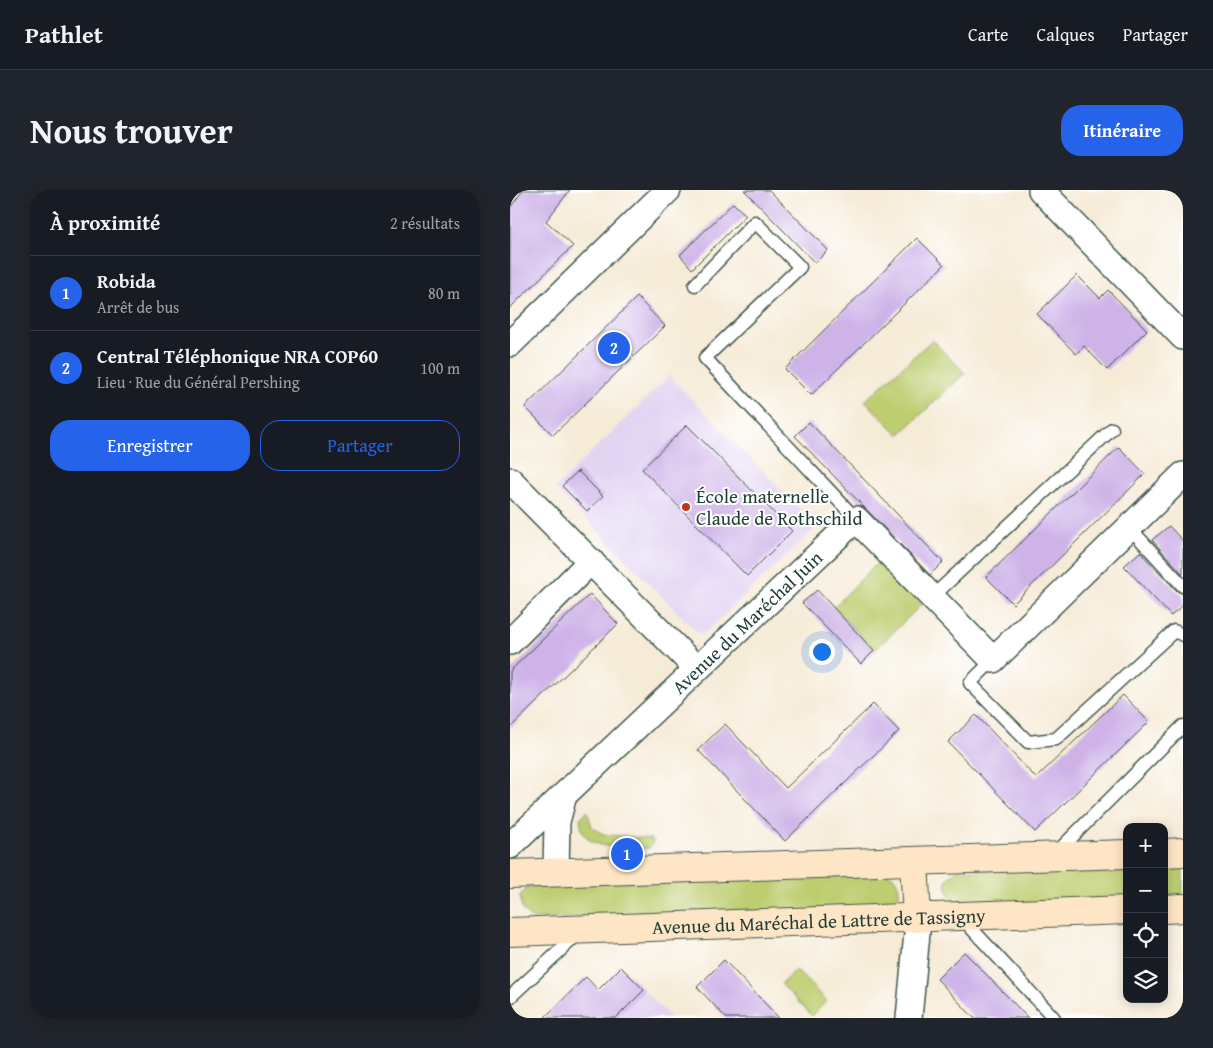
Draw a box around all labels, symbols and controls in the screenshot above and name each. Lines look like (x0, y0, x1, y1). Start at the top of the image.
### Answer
text: Pathlet (25, 17, 103, 52)
text: Carte (968, 21, 1009, 48)
text: Calques (1037, 21, 1095, 48)
text: Partager (1123, 21, 1188, 48)
text: Nous trouver (30, 105, 233, 156)
button: Itinéraire (1061, 105, 1183, 156)
text: À proximité (50, 207, 160, 238)
text: 2 résultats (390, 211, 460, 235)
text: Robida (97, 267, 156, 295)
text: 1 (62, 281, 70, 305)
text: 80 m (428, 281, 460, 305)
text: Arrêt de bus (97, 295, 179, 319)
pin: 2 (598, 329, 630, 367)
text: Central Téléphonique NRA COP60 (97, 342, 378, 370)
text: 2 (62, 356, 70, 380)
text: 100 m (420, 356, 460, 380)
text: Lieu · Rue du Général Pershing (97, 370, 300, 394)
button: Enregistrer (50, 420, 250, 471)
button: Partager (260, 420, 460, 471)
place label: École maternelle Claude de Rothschild (696, 482, 863, 532)
marker: École maternelle Claude de Rothschild (680, 501, 692, 513)
street label: Avenue du Maréchal Juin (665, 544, 829, 700)
your location (809, 639, 835, 665)
map controls (1123, 823, 1168, 1003)
button: + (1123, 823, 1168, 868)
pin: 1 (611, 835, 643, 873)
button: − (1123, 868, 1168, 913)
street label: Avenue du Maréchal de Lattre de Tassigny (652, 901, 987, 941)
button: locate (1123, 913, 1168, 958)
button: layers (1123, 958, 1168, 1003)

